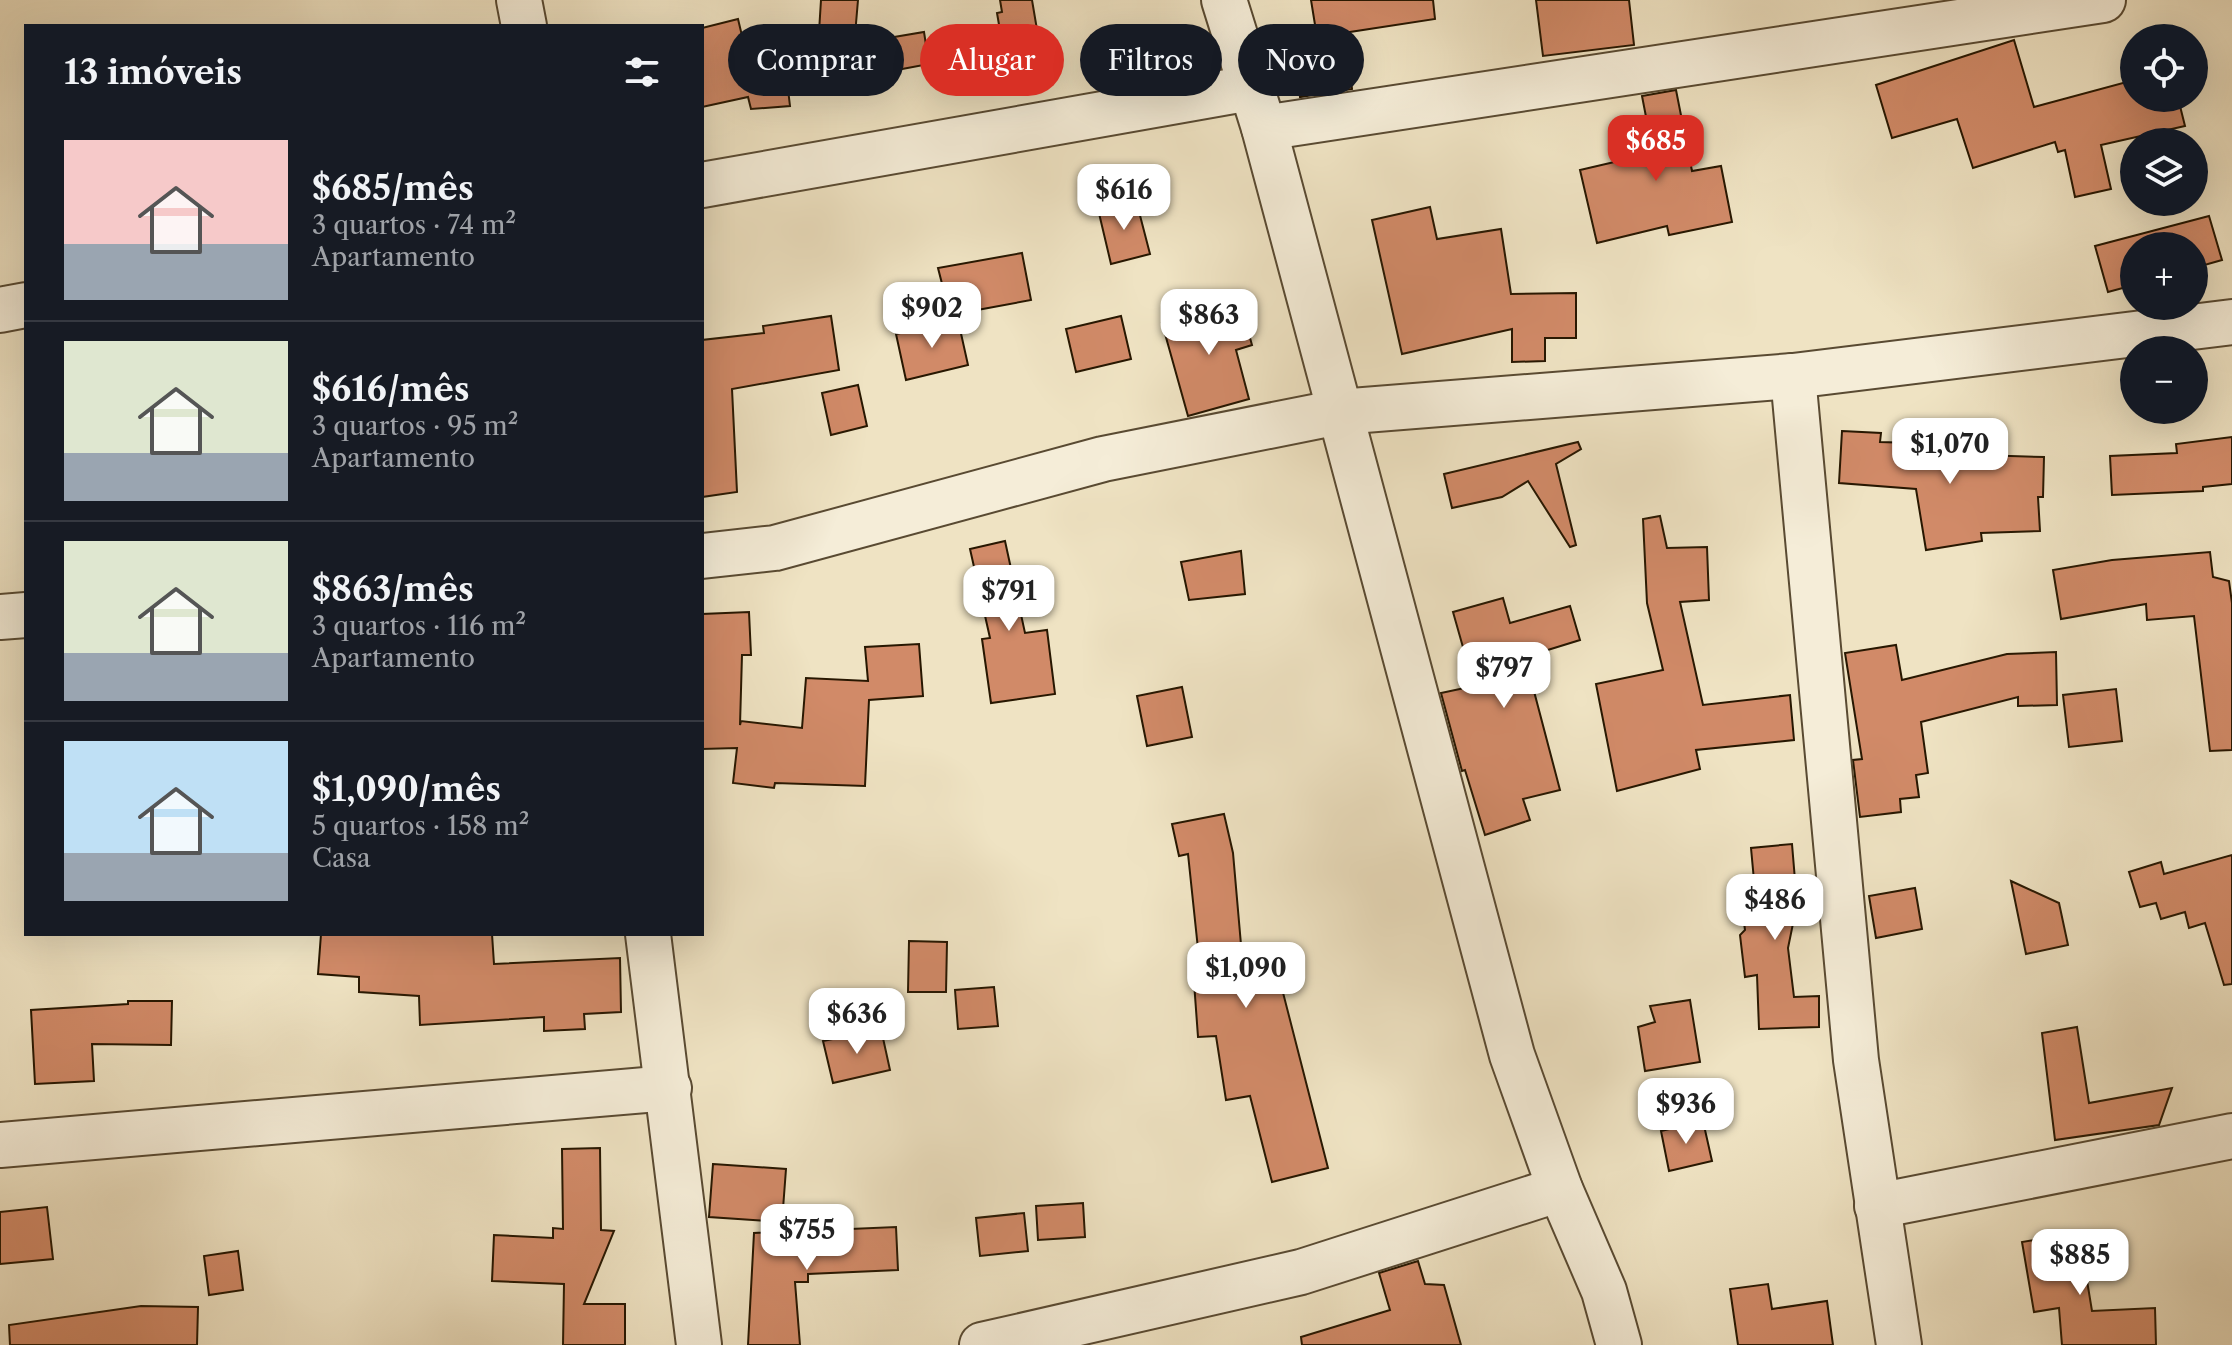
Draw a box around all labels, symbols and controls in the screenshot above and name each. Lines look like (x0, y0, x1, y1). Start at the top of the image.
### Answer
chip: Comprar (728, 24, 904, 96)
chip: Alugar (920, 24, 1064, 96)
chip: Filtros (1080, 24, 1222, 96)
chip: Novo (1238, 24, 1364, 96)
map controls (2120, 24, 2208, 424)
button: locate (2120, 24, 2208, 112)
icon: filters (620, 50, 664, 94)
text: 13 imóveis (64, 51, 242, 93)
pin: $685 (1609, 115, 1703, 183)
text: $685 (1626, 125, 1686, 157)
button: layers (2120, 128, 2208, 216)
pin: $616 (1077, 164, 1171, 232)
text: $685/mês (312, 167, 474, 209)
icon: home (128, 172, 224, 268)
text: $616 (1095, 174, 1153, 206)
text: 3 quartos · 74 m² (312, 209, 516, 241)
button: + (2120, 232, 2208, 320)
text: Apartamento (312, 241, 475, 273)
pin: $902 (885, 282, 979, 350)
pin: $863 (1162, 289, 1256, 357)
text: $902 (901, 292, 963, 324)
text: $863 (1179, 299, 1239, 331)
button: − (2120, 336, 2208, 424)
text: $616/mês (312, 368, 470, 410)
icon: home (128, 373, 224, 469)
text: 3 quartos · 95 m² (312, 410, 518, 442)
pin: $1,070 (1885, 418, 2015, 486)
text: $1,070 (1910, 428, 1990, 460)
text: Apartamento (312, 442, 475, 474)
pin: $791 (962, 565, 1056, 633)
text: $863/mês (312, 568, 474, 610)
icon: home (128, 573, 224, 669)
text: $791 (981, 575, 1037, 607)
text: 3 quartos · 116 m² (312, 610, 526, 642)
text: Apartamento (312, 642, 475, 674)
pin: $797 (1457, 642, 1551, 710)
text: $797 (1475, 652, 1533, 684)
text: $1,090/mês (312, 768, 501, 810)
icon: home (128, 773, 224, 869)
text: 5 quartos · 158 m² (312, 810, 529, 842)
text: Casa (312, 842, 371, 874)
pin: $486 (1728, 874, 1822, 942)
text: $486 (1744, 884, 1806, 916)
pin: $1,090 (1181, 942, 1311, 1010)
text: $1,090 (1205, 952, 1287, 984)
pin: $636 (810, 988, 904, 1056)
text: $636 (827, 998, 887, 1030)
pin: $936 (1639, 1078, 1733, 1146)
text: $936 (1656, 1088, 1716, 1120)
pin: $755 (760, 1204, 854, 1272)
text: $755 (779, 1214, 835, 1246)
pin: $885 (2033, 1229, 2127, 1297)
text: $885 (2050, 1239, 2110, 1271)

